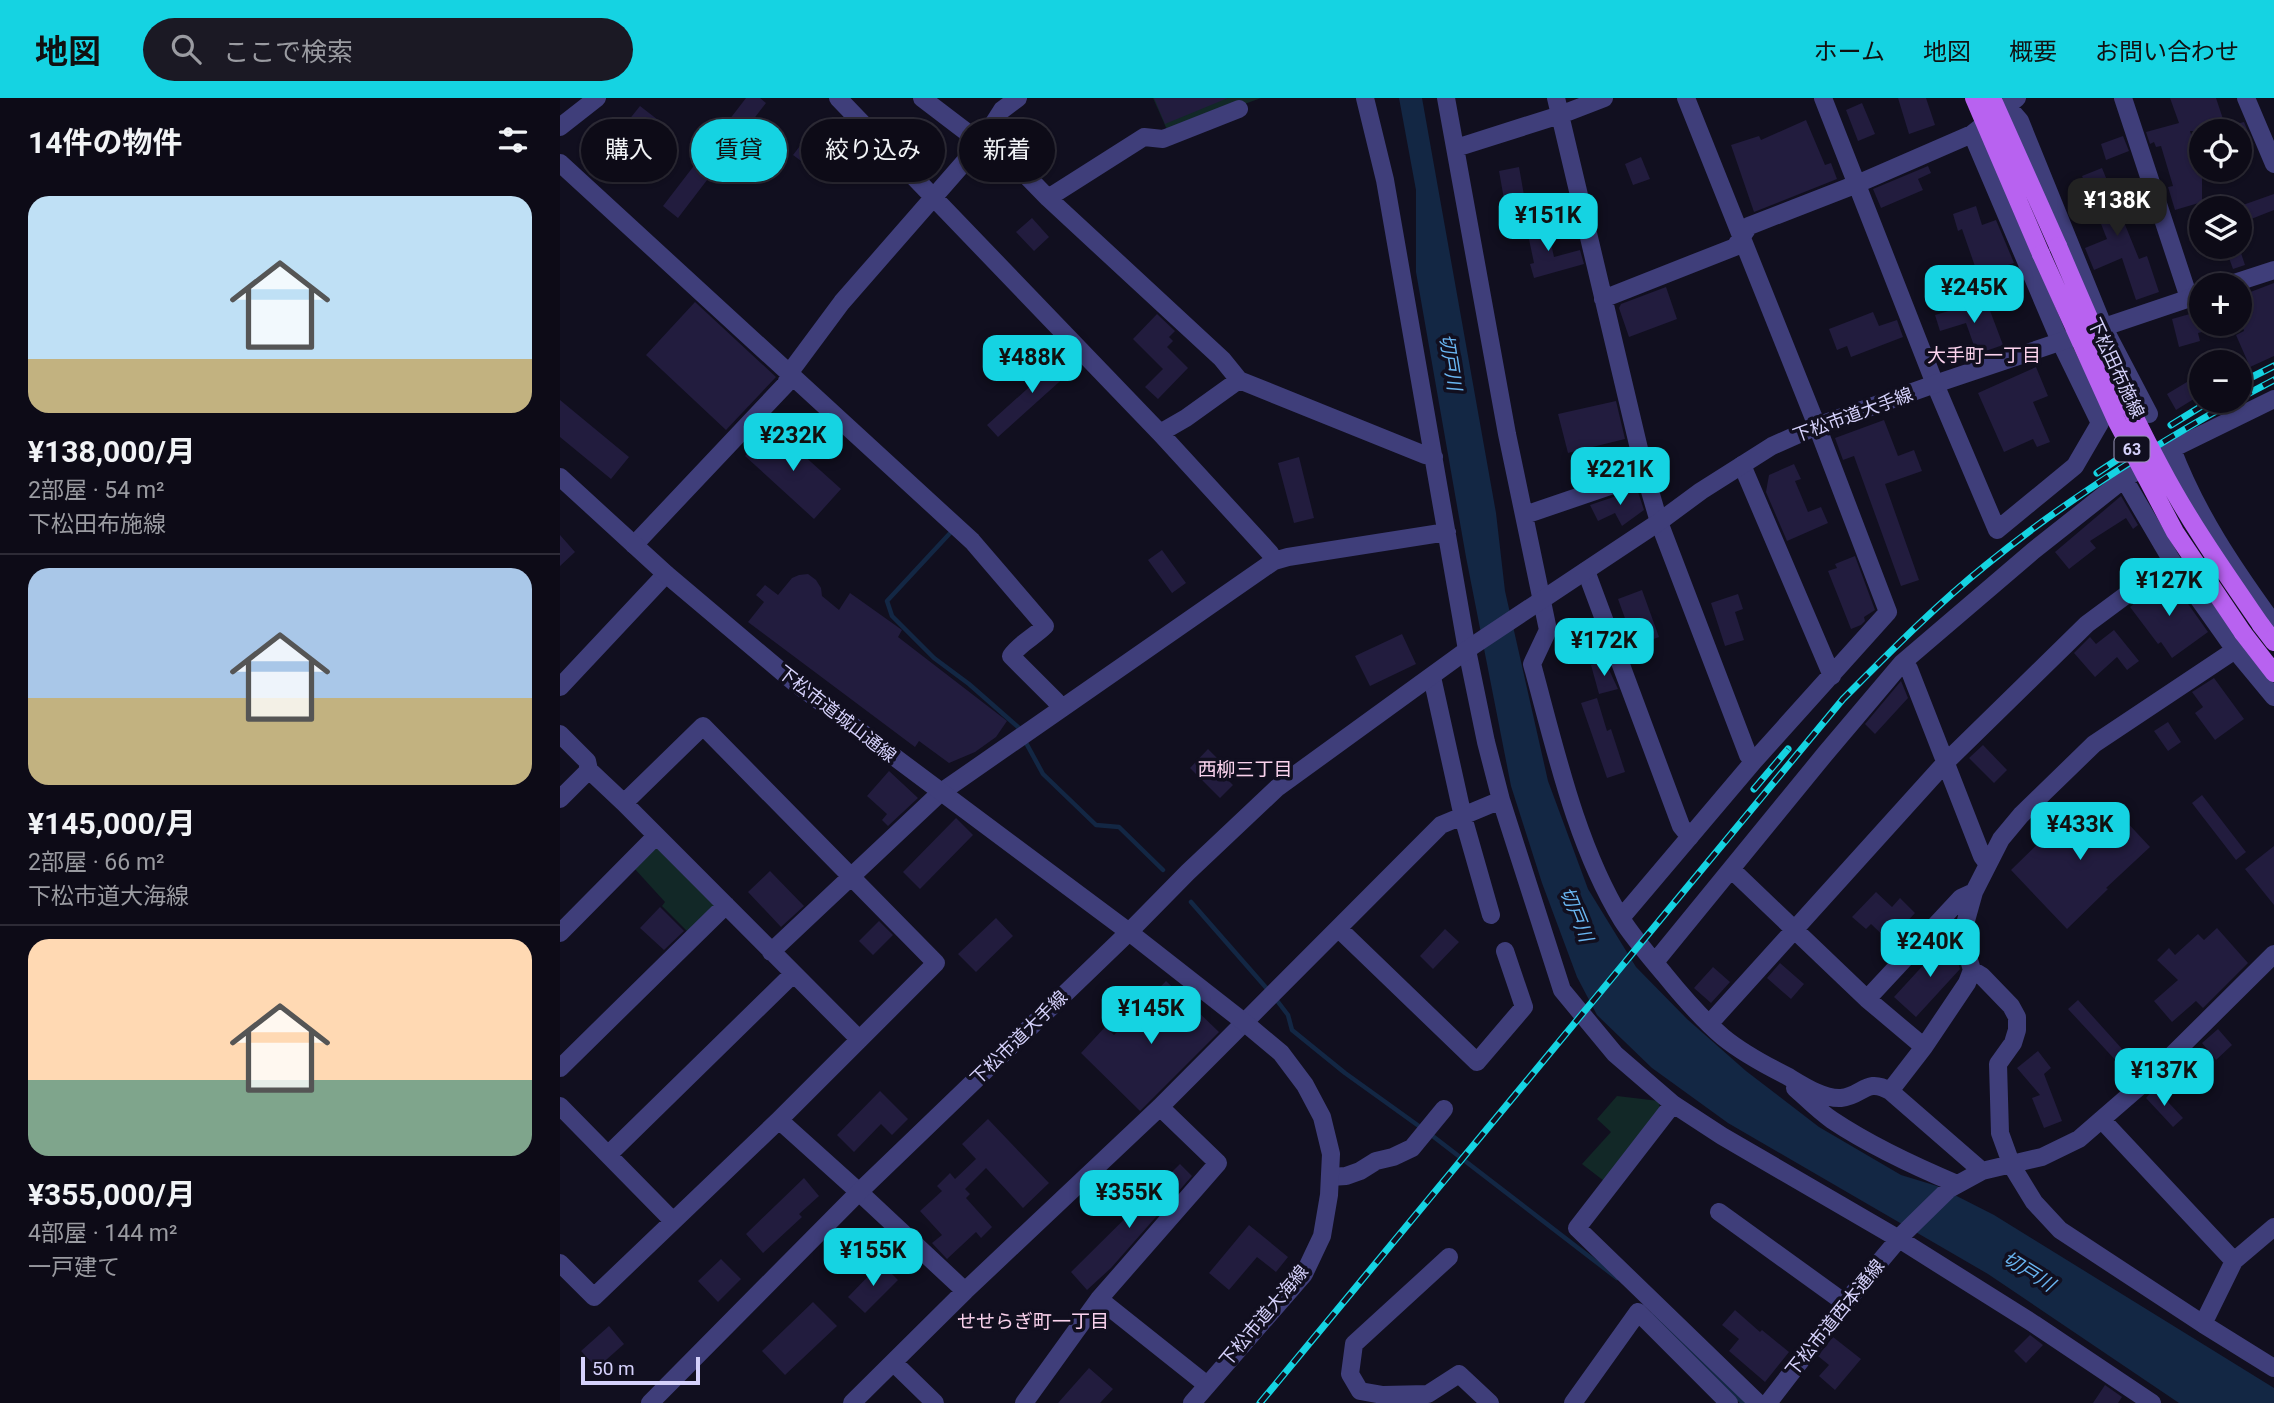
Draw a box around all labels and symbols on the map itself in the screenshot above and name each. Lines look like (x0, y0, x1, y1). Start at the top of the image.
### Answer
pin: ¥138K (2068, 178, 2166, 238)
pin: ¥151K (1499, 194, 1597, 253)
pin: ¥245K (1925, 266, 2023, 325)
street label: 下松田布施線 (2084, 314, 2149, 421)
water label: 切戸川 (1435, 332, 1467, 394)
pin: ¥488K (983, 336, 1081, 395)
district label: 大手町一丁目 (1927, 344, 2041, 367)
street label: 下松市道大手線 (1790, 383, 1916, 446)
pin: ¥232K (744, 414, 842, 473)
road number: 63 (2114, 436, 2150, 462)
pin: ¥221K (1571, 448, 1669, 507)
pin: ¥127K (2120, 559, 2218, 618)
pin: ¥172K (1555, 618, 1653, 678)
street label: 下松市道城山通線 (774, 661, 901, 766)
district label: 西柳三丁目 (1197, 758, 1293, 781)
pin: ¥433K (2031, 802, 2129, 862)
water label: 切戸川 (1555, 883, 1599, 947)
pin: ¥240K (1881, 920, 1979, 979)
street label: 下松市道大手線 (966, 986, 1071, 1089)
pin: ¥145K (1102, 986, 1200, 1046)
pin: ¥137K (2115, 1048, 2213, 1108)
pin: ¥355K (1080, 1170, 1178, 1230)
pin: ¥155K (824, 1228, 922, 1288)
water label: 切戸川 (1998, 1247, 2061, 1297)
street label: 下松市道西本通線 (1781, 1255, 1888, 1380)
street label: 下松市道大海線 (1215, 1261, 1312, 1371)
district label: せせらぎ町一丁目 (957, 1310, 1109, 1333)
scale bar (581, 1354, 700, 1386)

